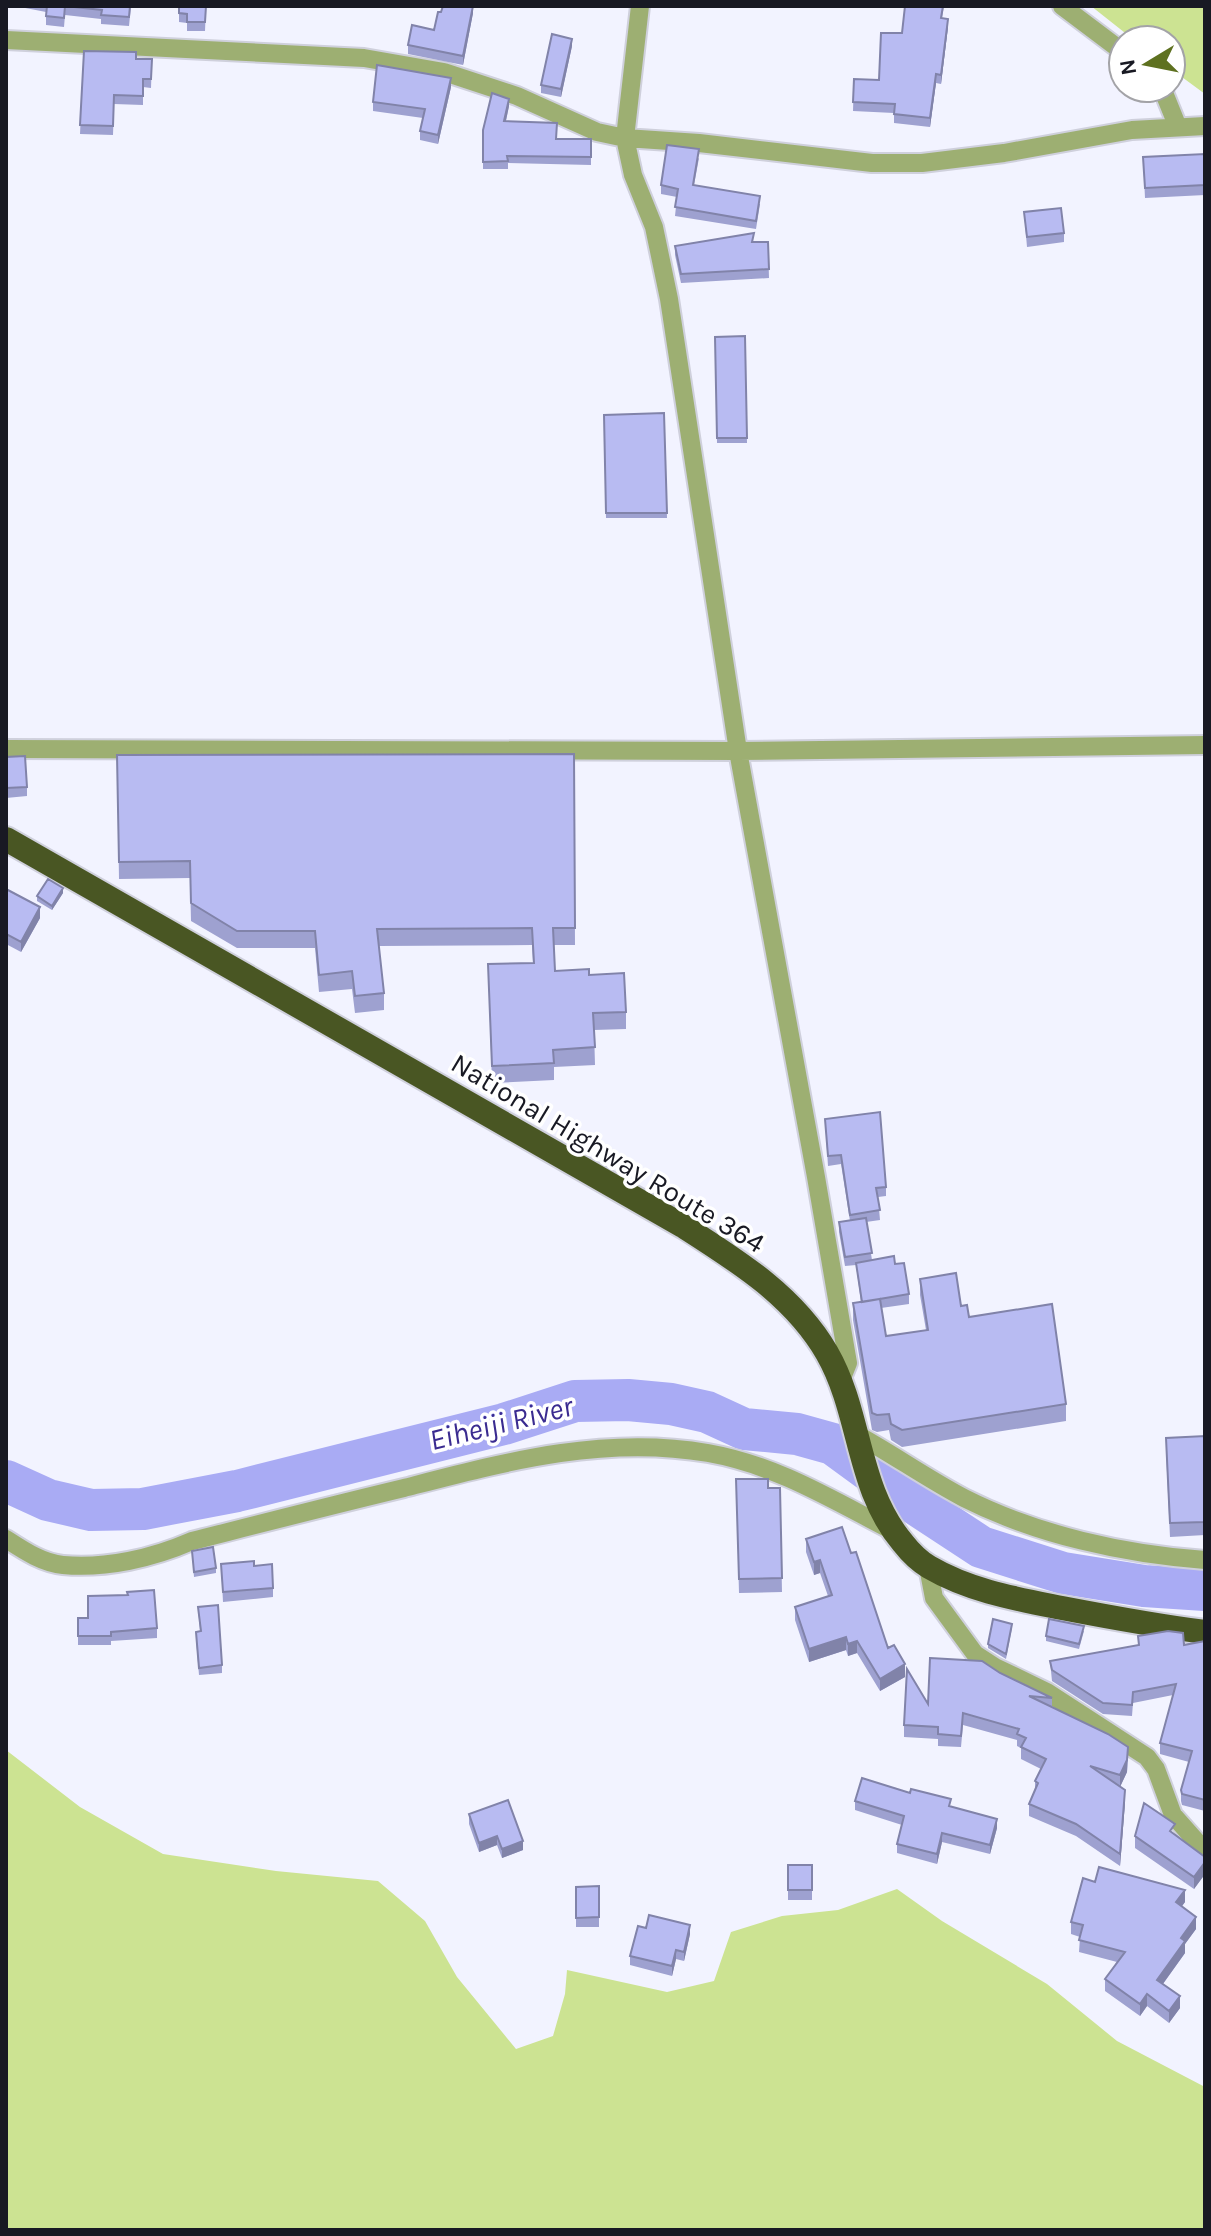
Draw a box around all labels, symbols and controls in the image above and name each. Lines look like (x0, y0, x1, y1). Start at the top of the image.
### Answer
north arrow (1107, 24, 1187, 104)
text: N (1114, 57, 1142, 77)
street label: National Highway Route 364 (445, 1046, 771, 1260)
water label: Eiheiji River (425, 1387, 578, 1458)

